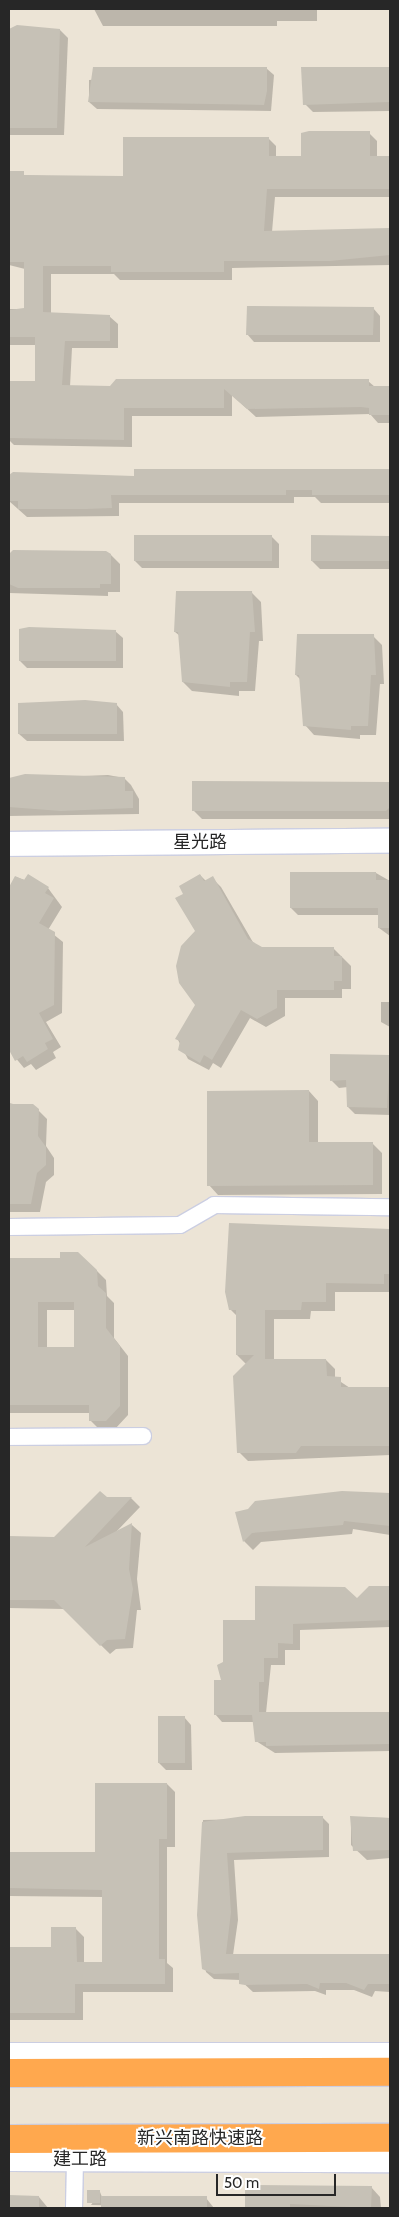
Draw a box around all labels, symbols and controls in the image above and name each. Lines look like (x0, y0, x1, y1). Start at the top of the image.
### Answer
street label: 星光路 (173, 831, 227, 853)
street label: 新兴南路快速路 (137, 2127, 263, 2149)
street label: 建工路 (53, 2148, 107, 2170)
scale bar (219, 2164, 339, 2196)
text: 50 m (224, 2174, 259, 2192)

